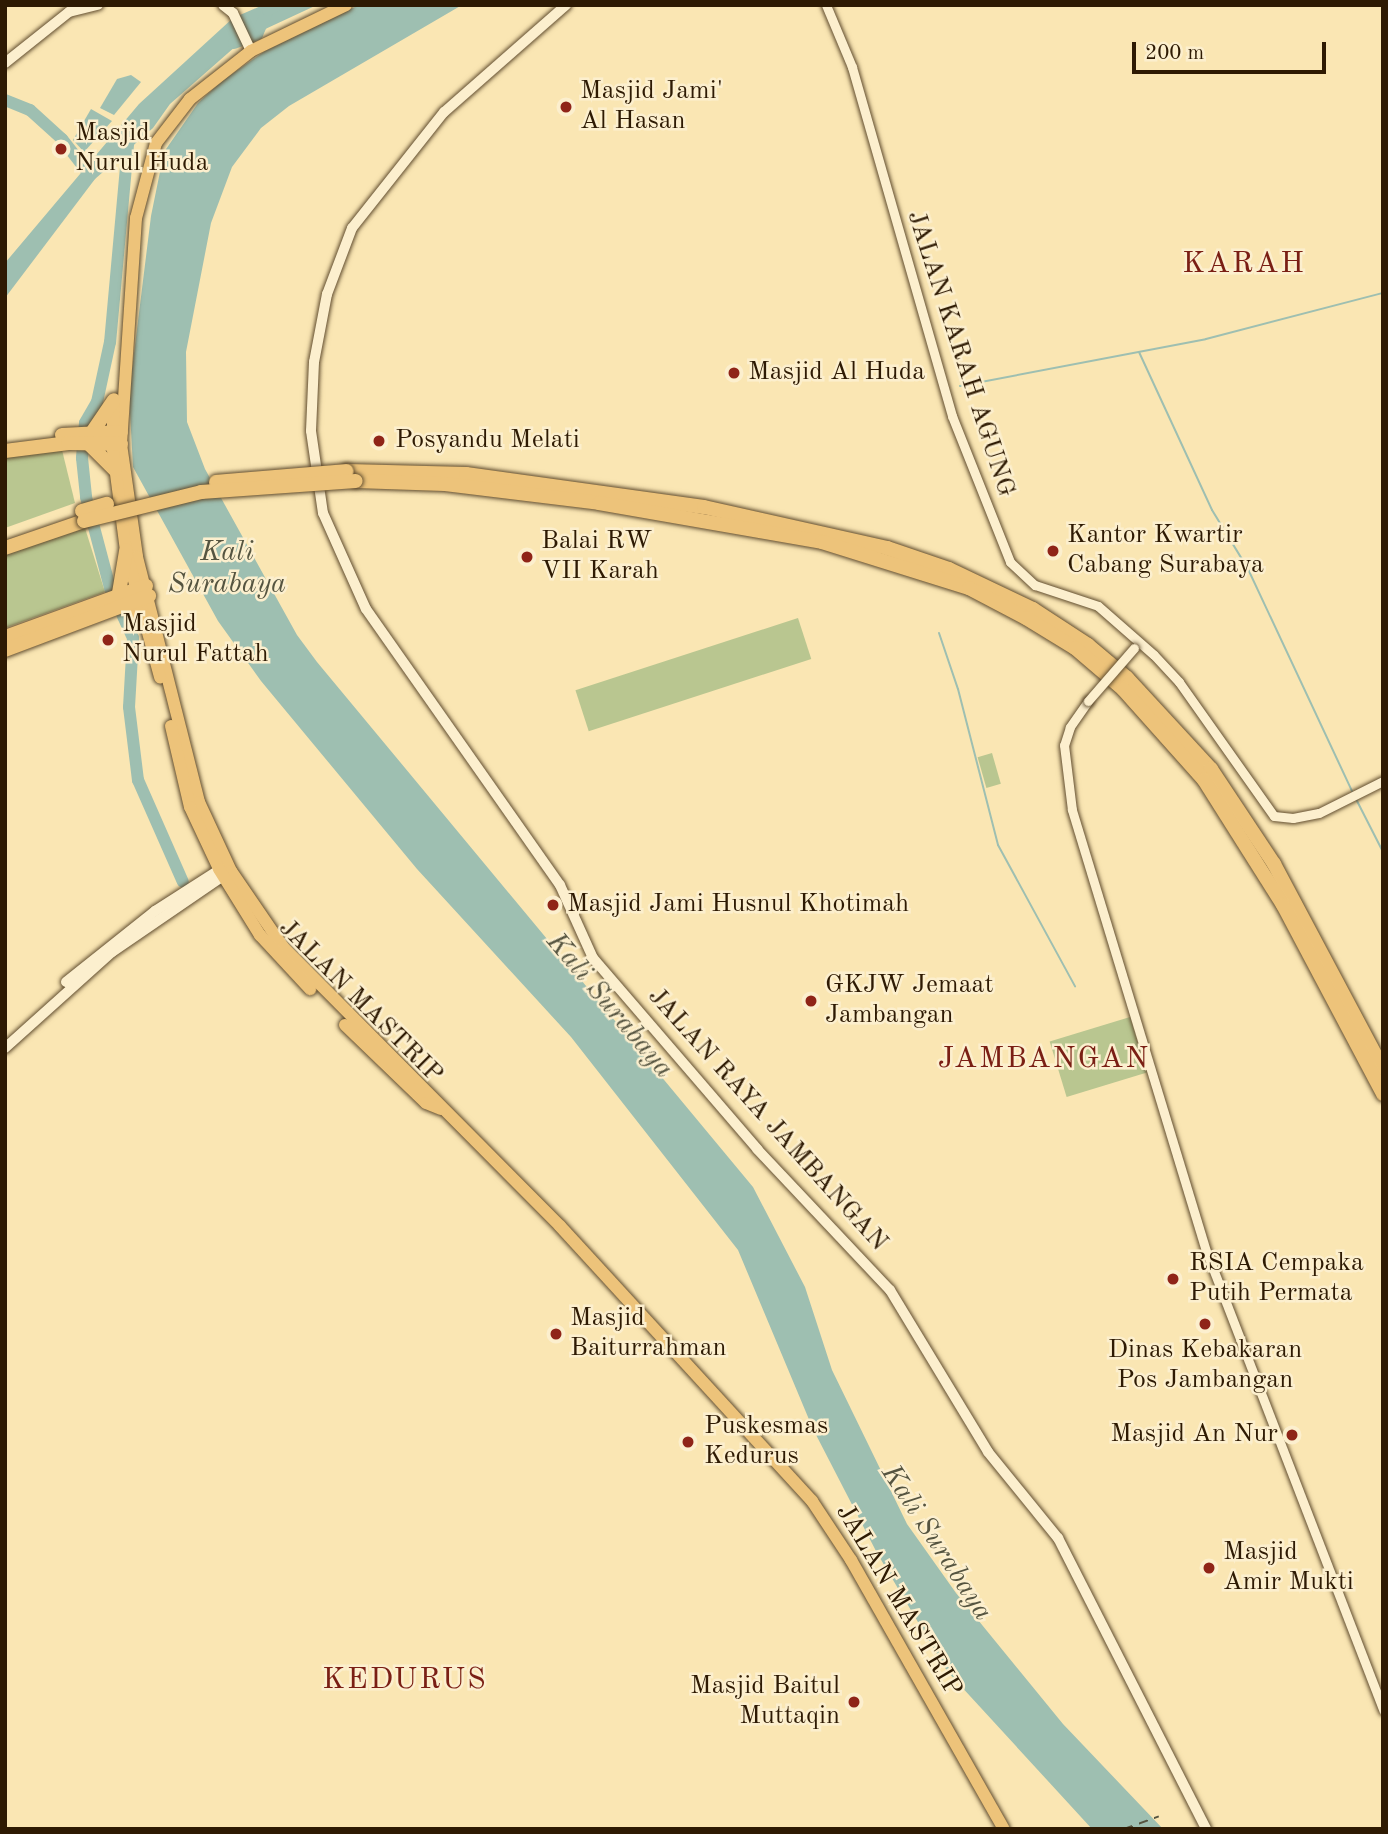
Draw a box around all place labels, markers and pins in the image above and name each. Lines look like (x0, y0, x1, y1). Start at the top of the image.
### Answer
place label: Masjid Jami' Al Hasan (580, 76, 723, 138)
marker: Masjid Jami' Al Hasan (558, 99, 574, 115)
place label: Masjid Nurul Huda (75, 118, 209, 180)
marker: Masjid Nurul Huda (53, 141, 69, 157)
place label: Masjid Al Huda (748, 357, 925, 389)
marker: Masjid Al Huda (726, 365, 742, 381)
place label: Posyandu Melati (395, 425, 580, 457)
marker: Posyandu Melati (369, 431, 389, 451)
place label: Kantor Kwartir Cabang Surabaya (1067, 520, 1264, 582)
place label: Balai RW VII Karah (541, 526, 659, 588)
marker: Kantor Kwartir Cabang Surabaya (1045, 543, 1061, 559)
marker: Balai RW VII Karah (519, 549, 535, 565)
place label: Masjid Nurul Fattah (122, 609, 269, 670)
marker: Masjid Nurul Fattah (100, 632, 116, 648)
place label: Masjid Jami Husnul Khotimah (567, 889, 909, 921)
marker: Masjid Jami Husnul Khotimah (545, 897, 561, 913)
place label: GKJW Jemaat Jambangan (825, 970, 993, 1032)
marker: GKJW Jemaat Jambangan (803, 993, 819, 1009)
place label: RSIA Cempaka Putih Permata (1189, 1248, 1364, 1310)
marker: RSIA Cempaka Putih Permata (1163, 1269, 1183, 1289)
place label: Masjid Baiturrahman (570, 1303, 727, 1364)
marker: Dinas Kebakaran Pos Jambangan (1197, 1316, 1213, 1332)
marker: Masjid Baiturrahman (548, 1326, 564, 1342)
place label: Dinas Kebakaran Pos Jambangan (1108, 1335, 1302, 1396)
place label: Puskesmas Kedurus (704, 1411, 828, 1472)
place label: Masjid An Nur (1110, 1419, 1278, 1451)
marker: Masjid An Nur (1284, 1427, 1300, 1443)
marker: Puskesmas Kedurus (678, 1432, 698, 1452)
place label: Masjid Amir Mukti (1223, 1537, 1354, 1598)
marker: Masjid Amir Mukti (1201, 1560, 1217, 1576)
place label: Masjid Baitul Muttaqin (690, 1671, 840, 1732)
marker: Masjid Baitul Muttaqin (846, 1694, 862, 1710)

